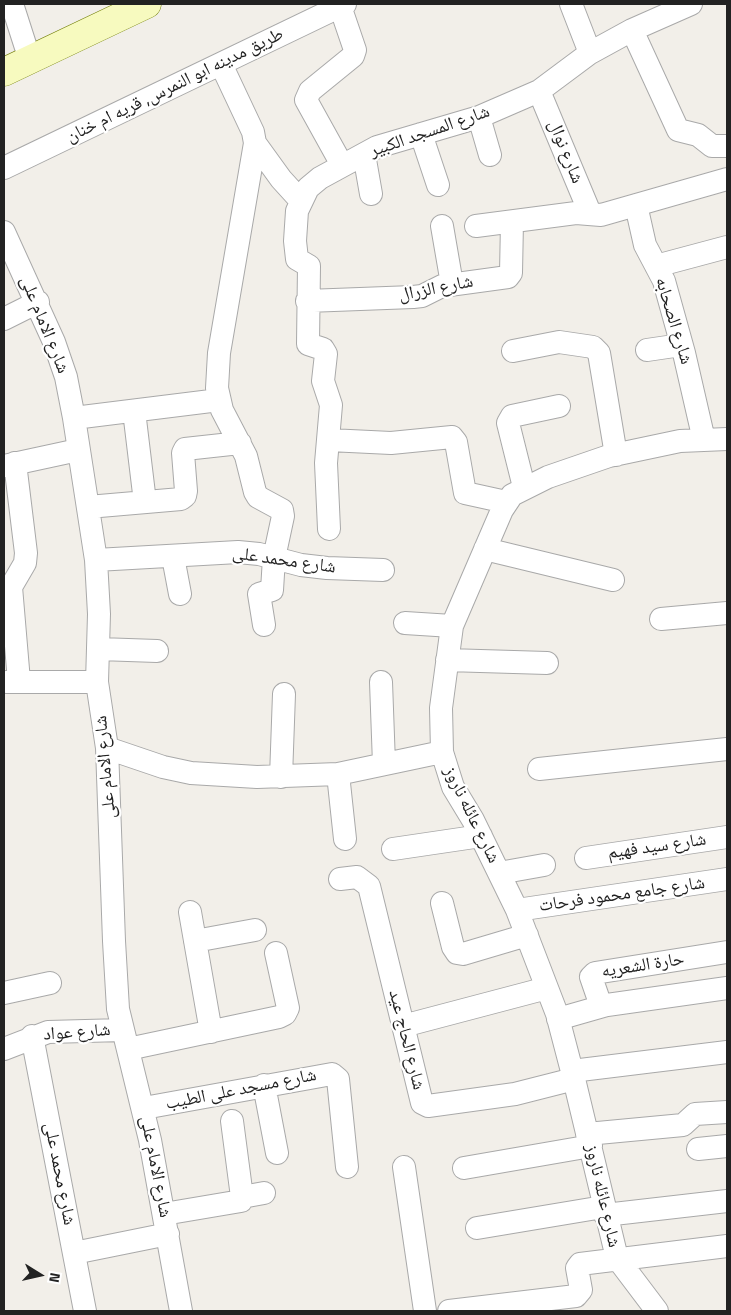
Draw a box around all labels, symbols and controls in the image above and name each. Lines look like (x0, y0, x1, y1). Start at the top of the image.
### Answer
street label: طريق مدينه ابو النمرس, قريه ام خنان (63, 24, 287, 148)
street label: شارع المسجد الكبير (367, 101, 493, 163)
street label: شارع نوال (543, 117, 587, 187)
street label: شارع الزرال (397, 271, 475, 307)
street label: شارع الامام على (15, 273, 73, 377)
street label: شارع الصحابه (650, 275, 696, 367)
street label: شارع محمد على (231, 543, 337, 579)
street label: شارع الامام على (91, 715, 121, 819)
street label: شارع عائله ناروز (438, 763, 504, 867)
street label: شارع سيد فهيم (606, 829, 708, 865)
street label: شارع جامع محمود فرحات (538, 873, 706, 917)
street label: حارة الشعريه (600, 949, 686, 983)
street label: شارع الحاج عيد (383, 988, 429, 1092)
street label: شارع عواد (43, 1020, 111, 1046)
street label: شارع مسجد على الطيب (164, 1065, 318, 1115)
street label: شارع الامام على (135, 1114, 175, 1220)
street label: شارع محمد على (38, 1121, 80, 1227)
street label: شارع عائله ناروز (580, 1142, 624, 1250)
north arrow (15, 1250, 65, 1300)
text: N (44, 1271, 66, 1284)

